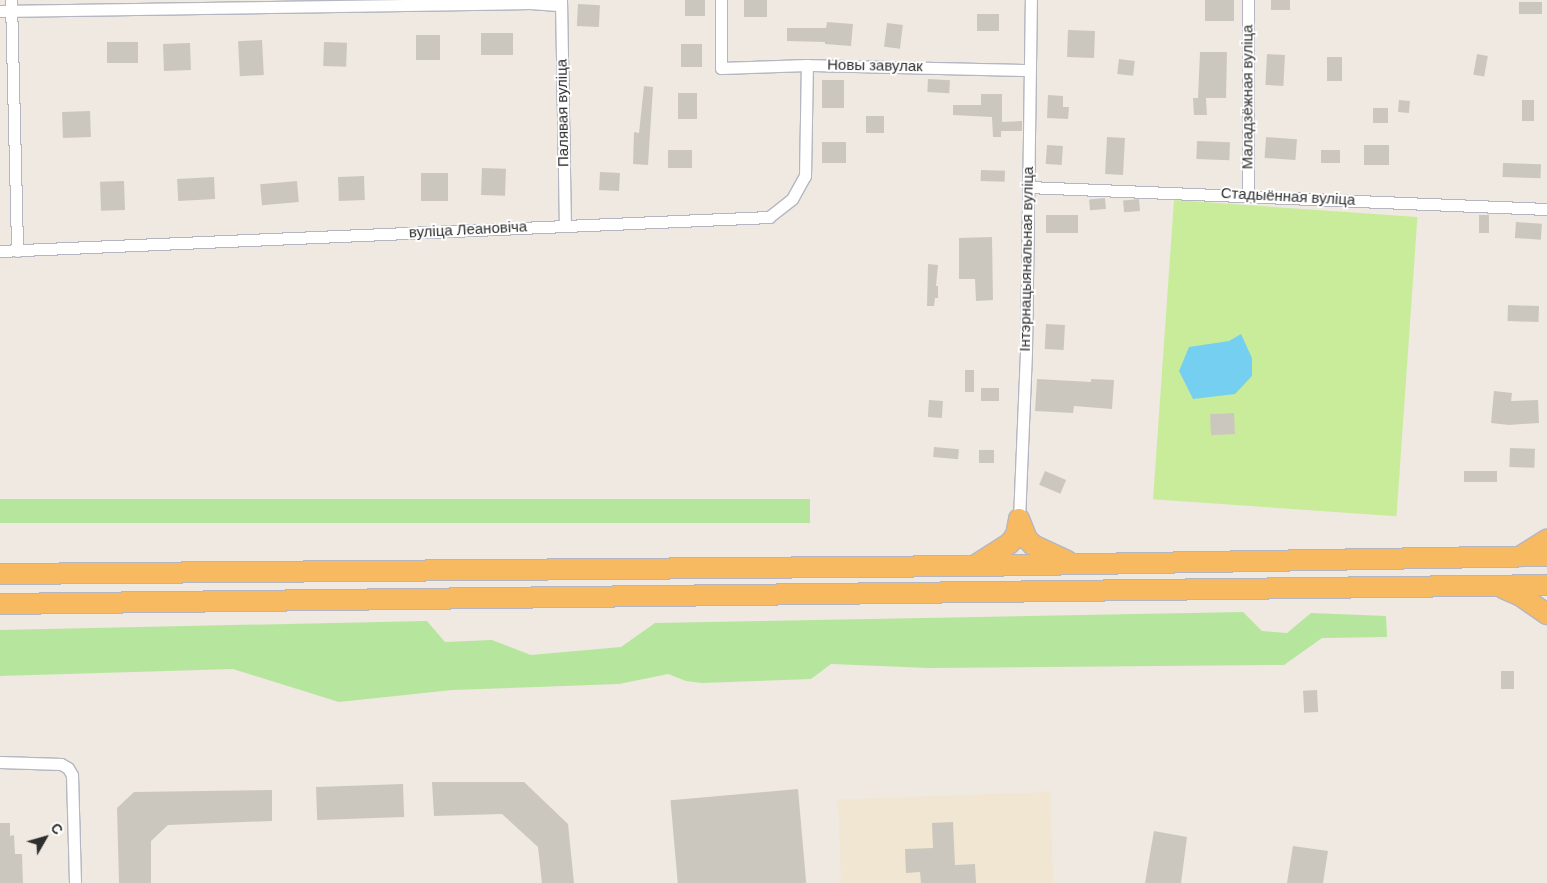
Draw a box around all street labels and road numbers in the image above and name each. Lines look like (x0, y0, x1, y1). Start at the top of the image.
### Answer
street label: Маладзёжная вуліца (1239, 25, 1257, 169)
street label: Новы завулак (827, 56, 923, 76)
street label: Палявая вуліца (553, 59, 573, 167)
street label: Інтэрнацыянальная вуліца (1016, 166, 1038, 352)
street label: Стадыённая вуліца (1220, 184, 1356, 210)
street label: вуліца Леановіча (408, 218, 528, 242)

